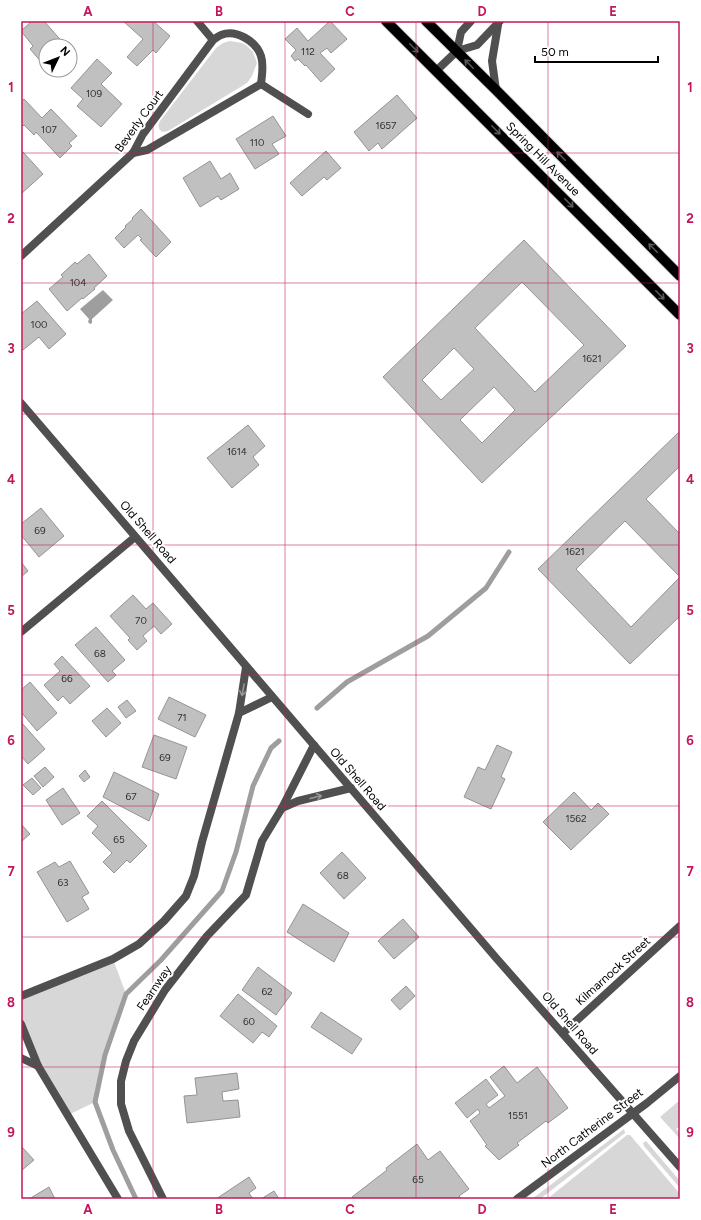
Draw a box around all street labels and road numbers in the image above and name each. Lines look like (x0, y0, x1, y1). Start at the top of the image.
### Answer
street label: Beverly Court (112, 87, 166, 155)
street label: Spring Hill Avenue (503, 119, 583, 199)
street label: Old Shell Road (117, 498, 179, 566)
street label: Old Shell Road (327, 745, 389, 813)
street label: Kilmarnock Street (573, 933, 654, 1008)
street label: Fearnway (134, 962, 175, 1013)
street label: Old Shell Road (539, 989, 601, 1057)
street label: North Catherine Street (538, 1085, 646, 1171)

